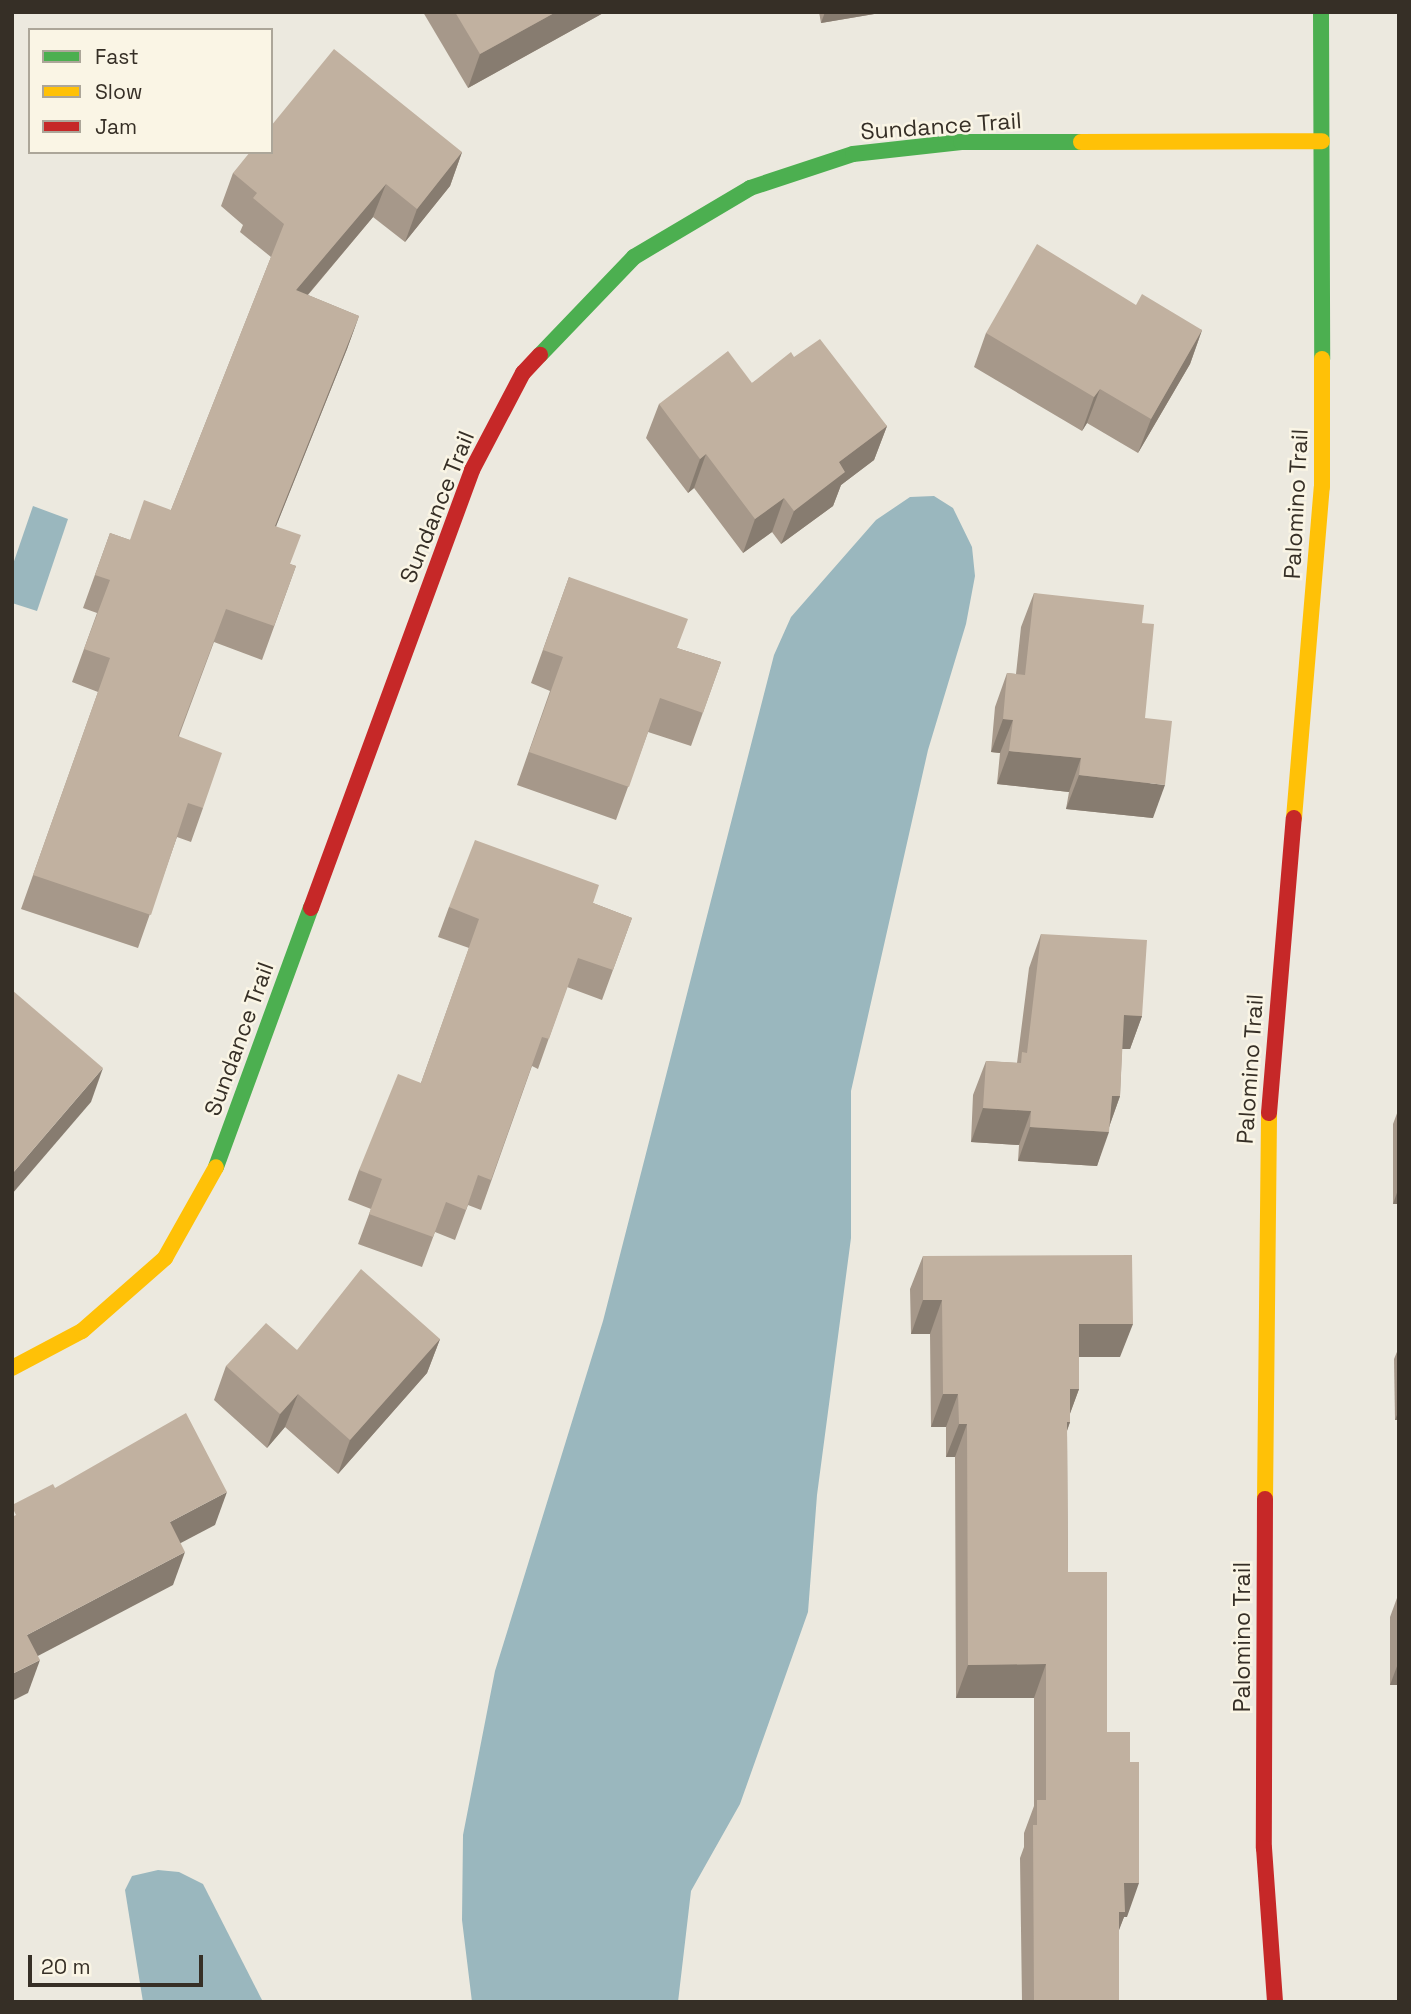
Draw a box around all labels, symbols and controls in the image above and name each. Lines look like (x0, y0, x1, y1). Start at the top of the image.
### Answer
legend (28, 28, 273, 154)
text: Fast (95, 43, 139, 70)
text: Slow (95, 78, 143, 105)
street label: Sundance Trail (859, 107, 1023, 145)
text: Jam (95, 113, 137, 140)
street label: Sundance Trail (394, 427, 480, 587)
street label: Palomino Trail (1278, 428, 1314, 580)
street label: Sundance Trail (198, 958, 280, 1120)
street label: Palomino Trail (1231, 993, 1269, 1145)
street label: Palomino Trail (1228, 1562, 1256, 1712)
scale bar (32, 1940, 206, 1984)
text: 20 m (41, 1953, 91, 1980)

